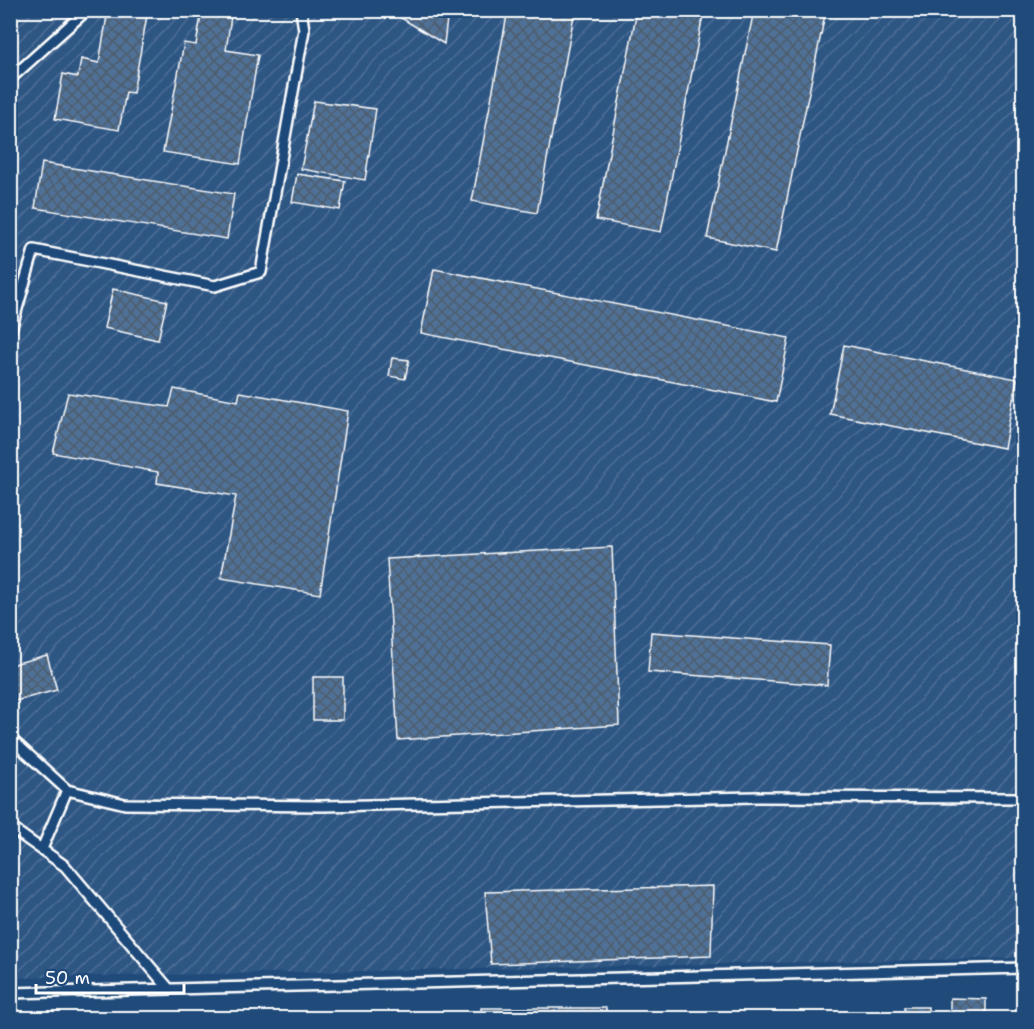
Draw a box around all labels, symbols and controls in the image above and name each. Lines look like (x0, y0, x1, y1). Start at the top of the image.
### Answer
scale bar (36, 957, 184, 995)
text: 50 m (45, 966, 90, 990)

